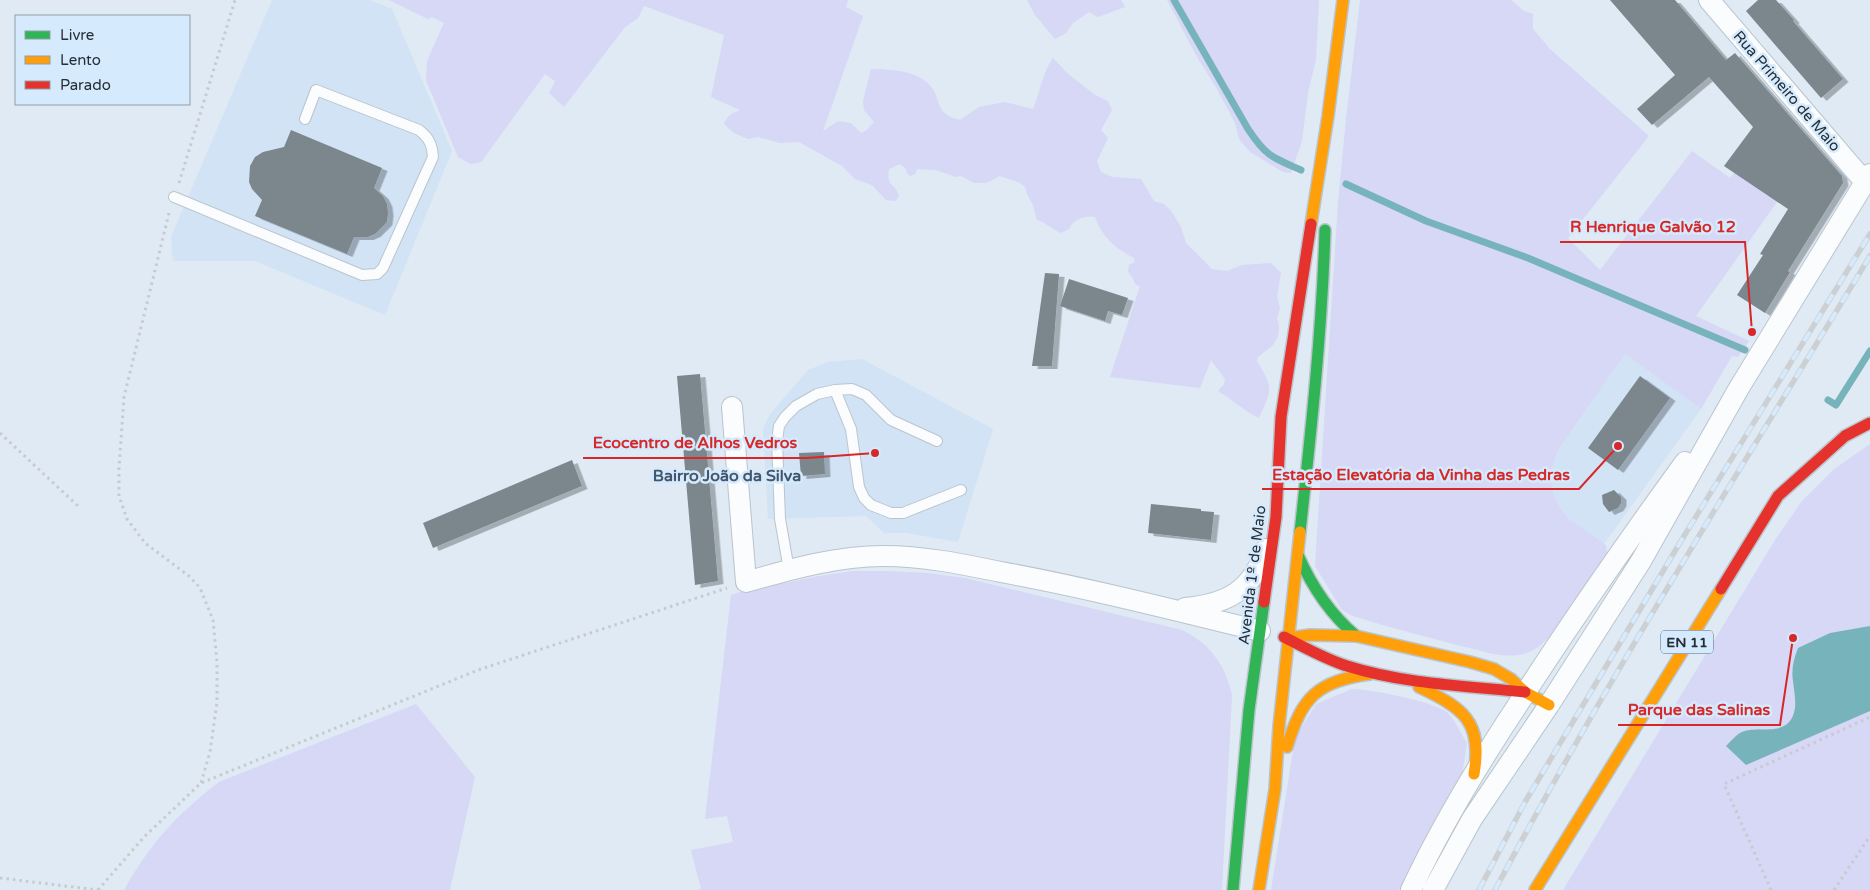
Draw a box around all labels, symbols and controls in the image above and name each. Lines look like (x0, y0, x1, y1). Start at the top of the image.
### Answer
legend (15, 15, 190, 105)
text: Livre (60, 26, 94, 44)
street label: Rua Primeiro de Maio (1730, 27, 1844, 155)
text: Lento (60, 51, 101, 69)
text: Parado (60, 76, 111, 94)
callout: R Henrique Galvão 12 (1560, 211, 1745, 242)
text: R Henrique Galvão 12 (1570, 217, 1736, 237)
callout: Ecocentro de Alhos Vedros (583, 427, 807, 458)
text: Ecocentro de Alhos Vedros (593, 433, 797, 453)
callout: Estação Elevatória da Vinha das Pedras (1262, 458, 1579, 489)
text: Estação Elevatória da Vinha das Pedras (1272, 465, 1570, 485)
district label: Bairro João da Silva (653, 466, 801, 486)
street label: Avenida 1º de Maio (1235, 504, 1269, 646)
road number: EN 11 (1661, 630, 1713, 654)
callout: Parque das Salinas (1618, 694, 1780, 725)
text: Parque das Salinas (1628, 700, 1771, 720)

